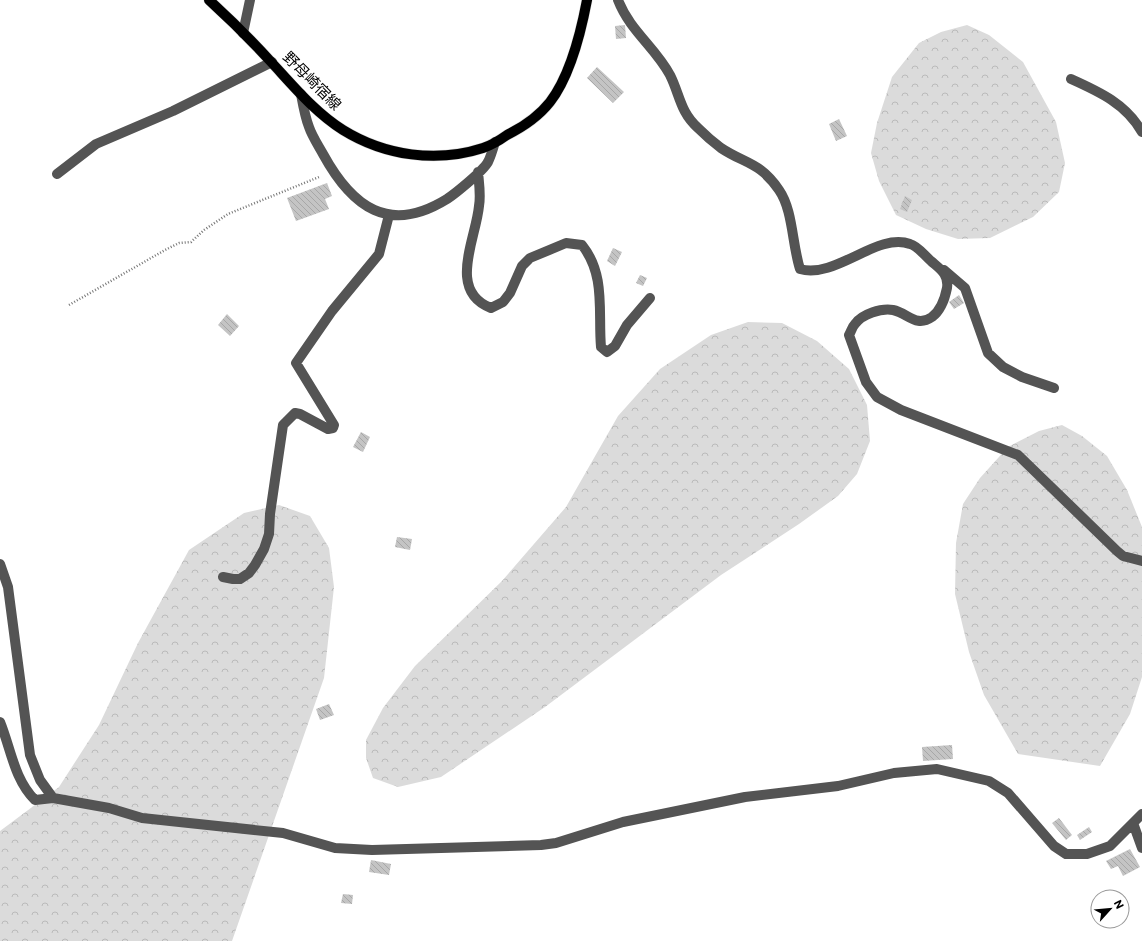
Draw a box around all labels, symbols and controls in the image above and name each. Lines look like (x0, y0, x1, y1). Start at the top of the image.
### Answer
street label: 野母崎宿線 (280, 47, 346, 113)
north arrow (1090, 889, 1130, 929)
text: N (1112, 898, 1127, 911)

